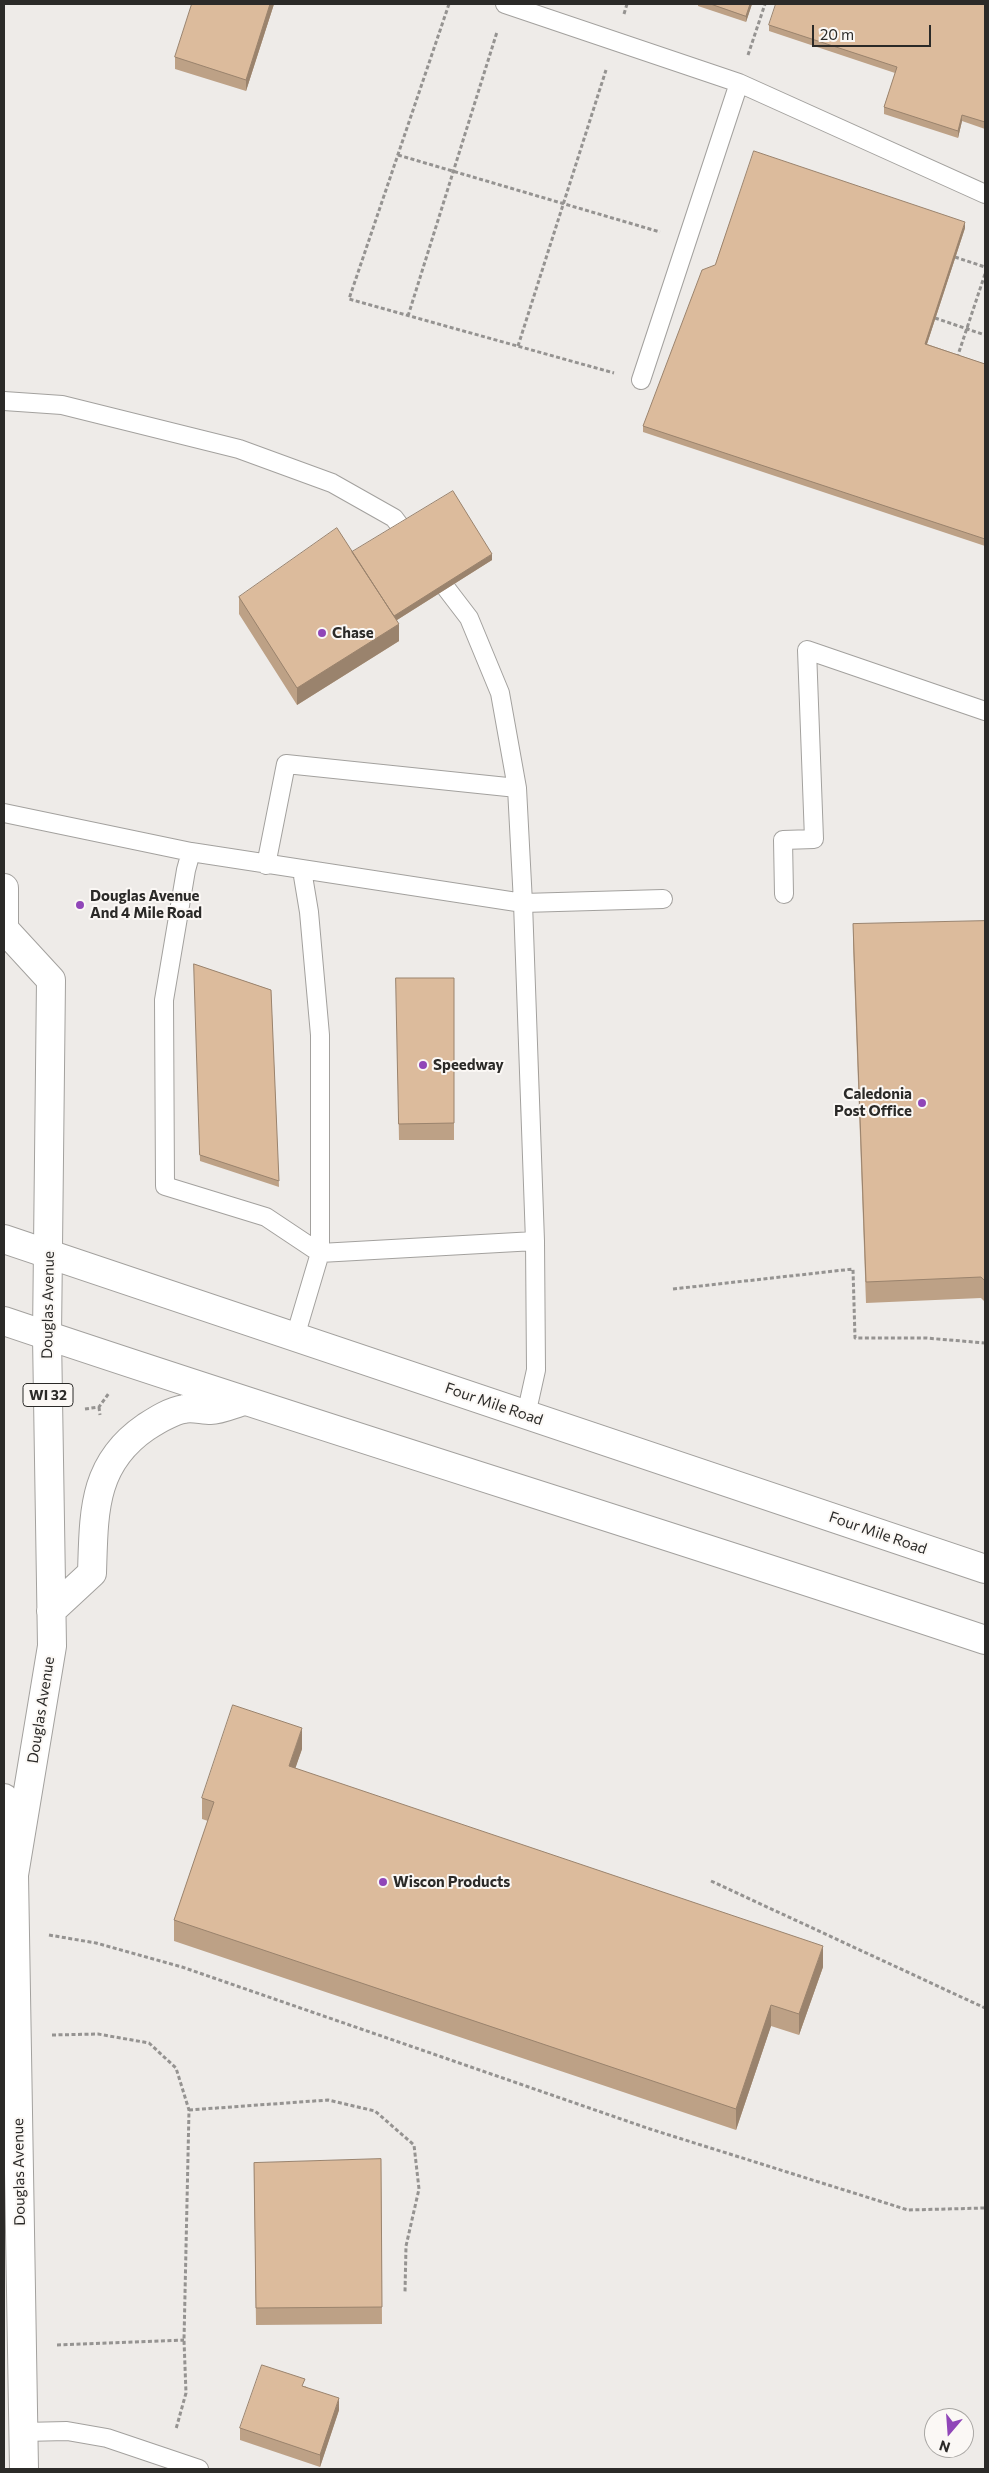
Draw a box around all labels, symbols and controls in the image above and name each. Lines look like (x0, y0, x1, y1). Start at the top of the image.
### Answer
scale bar (814, 15, 933, 47)
text: 20 m (820, 25, 854, 43)
place label: Chase (332, 624, 374, 642)
marker: Chase (316, 627, 328, 639)
place label: Douglas Avenue And 4 Mile Road (90, 887, 202, 922)
marker: Douglas Avenue And 4 Mile Road (74, 899, 86, 911)
place label: Speedway (433, 1056, 504, 1074)
marker: Speedway (417, 1059, 429, 1071)
place label: Caledonia Post Office (834, 1085, 912, 1120)
marker: Caledonia Post Office (916, 1097, 928, 1109)
street label: Douglas Avenue (38, 1251, 58, 1359)
street label: Four Mile Road (443, 1379, 545, 1429)
road number: WI 32 (23, 1384, 73, 1406)
street label: Four Mile Road (827, 1508, 929, 1558)
street label: Douglas Avenue (24, 1655, 58, 1765)
place label: Wiscon Products (393, 1873, 510, 1891)
marker: Wiscon Products (377, 1876, 389, 1888)
street label: Douglas Avenue (9, 2118, 29, 2226)
north arrow (924, 2408, 974, 2458)
text: N (937, 2437, 952, 2456)

